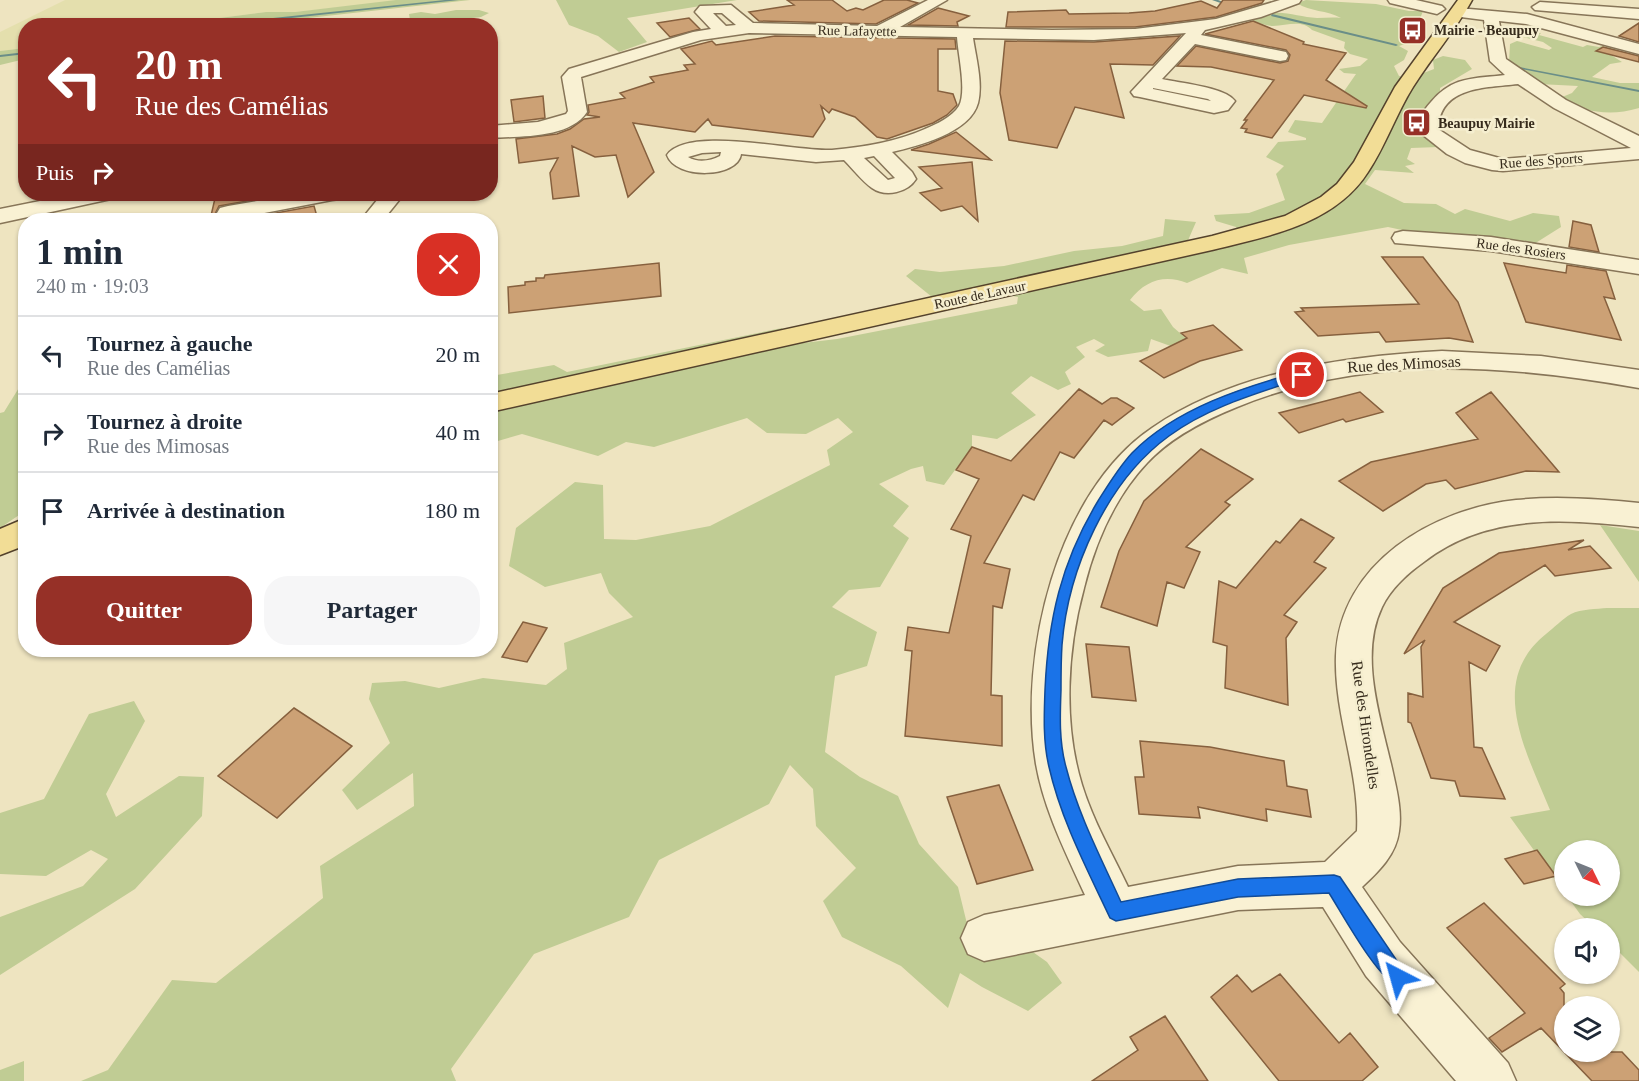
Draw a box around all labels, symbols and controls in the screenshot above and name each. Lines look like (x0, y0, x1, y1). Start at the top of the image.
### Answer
bus stop icon: Mairie - Beaupuy (1397, 14, 1429, 46)
street label: Rue Lafayette (817, 23, 897, 39)
place label: Mairie - Beaupuy (1434, 23, 1539, 38)
icon: left (36, 42, 114, 120)
text: 20 m (135, 42, 223, 88)
text: Rue des Camélias (135, 91, 328, 121)
bus stop icon: Beaupuy Mairie (1401, 107, 1433, 139)
place label: Beaupuy Mairie (1438, 116, 1535, 131)
street label: Rue des Sports (1499, 151, 1583, 171)
icon: right (86, 156, 119, 189)
text: Puis (36, 160, 74, 185)
text: 1 min (36, 232, 123, 272)
button: close (417, 233, 480, 296)
street label: Rue des Rosiers (1475, 235, 1567, 263)
text: 240 m · 19:03 (36, 275, 149, 297)
street label: Route de Lavaur (933, 278, 1028, 312)
text: Tournez à gauche (87, 331, 252, 356)
icon: left (36, 339, 69, 372)
text: 20 m (435, 342, 480, 367)
pin (1276, 349, 1327, 400)
street label: Rue des Mimosas (1347, 353, 1461, 375)
text: Rue des Camélias (87, 357, 230, 379)
icon: arrive (1285, 358, 1318, 391)
text: Tournez à droite (87, 409, 242, 434)
icon: right (36, 417, 69, 450)
text: 40 m (435, 420, 480, 445)
text: Rue des Mimosas (87, 435, 229, 457)
icon: arrive (36, 495, 69, 528)
text: Arrivée à destination (87, 498, 285, 523)
text: 180 m (424, 498, 480, 523)
button: Quitter (36, 576, 252, 645)
button: Partager (264, 576, 480, 645)
street label: Rue des Hirondelles (1349, 660, 1383, 790)
north arrow (1554, 840, 1620, 906)
map controls (1554, 840, 1620, 1062)
button: sound (1554, 918, 1620, 984)
position arrow (1366, 945, 1430, 1009)
button: layers (1554, 996, 1620, 1062)

